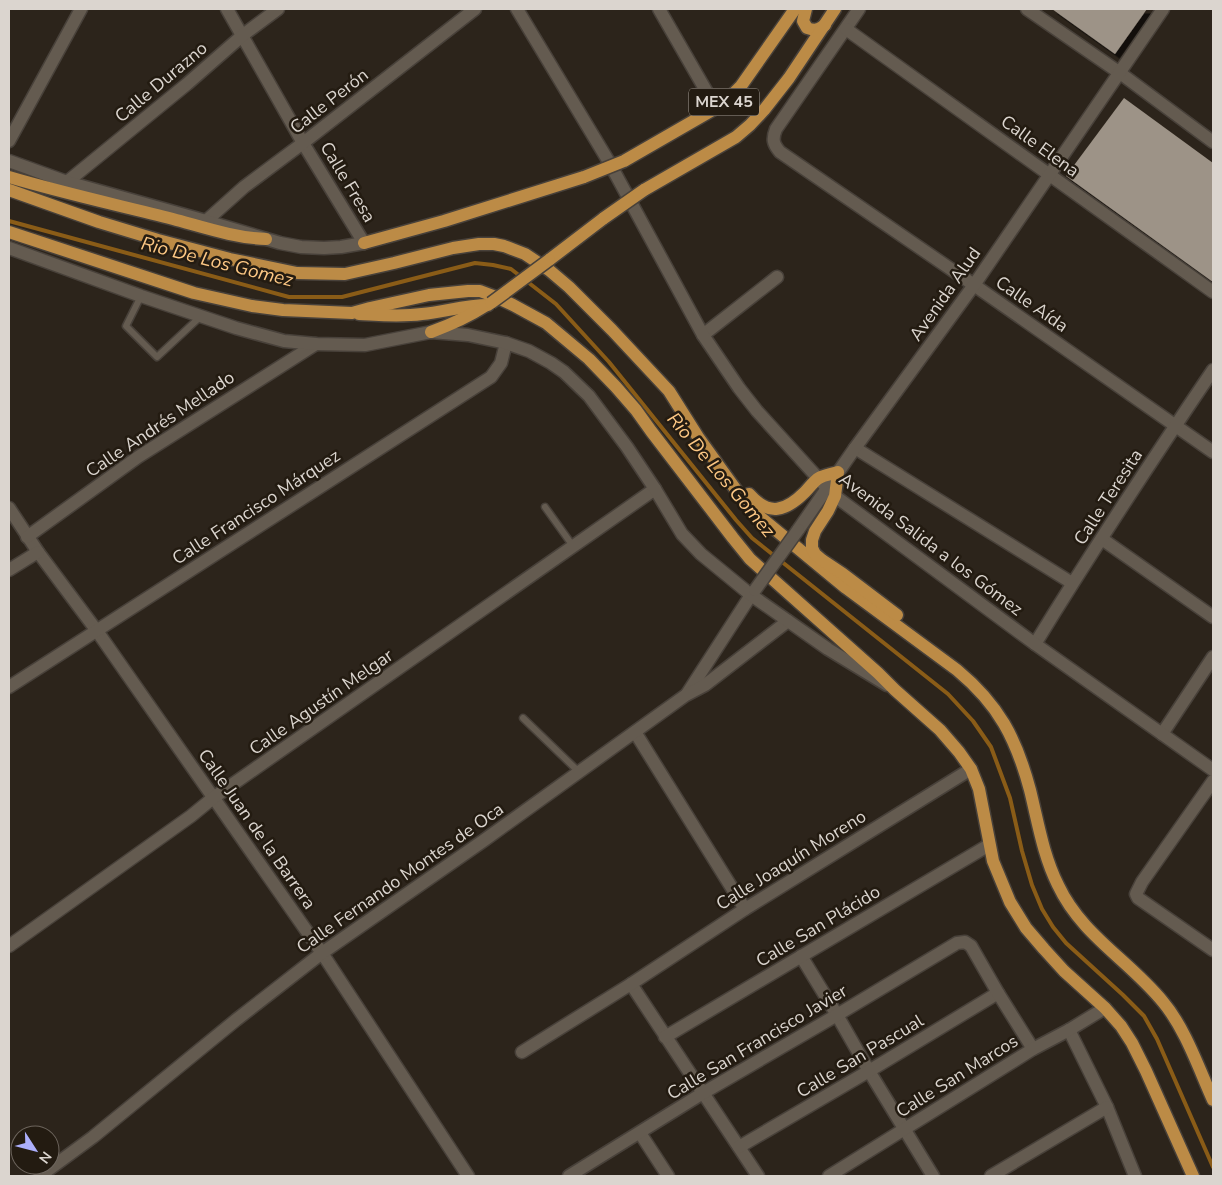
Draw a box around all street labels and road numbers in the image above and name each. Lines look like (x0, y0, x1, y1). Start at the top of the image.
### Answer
street label: Calle Durazno (110, 36, 212, 128)
street label: Calle Perón (285, 63, 373, 139)
road number: MEX 45 (689, 88, 759, 115)
street label: Calle Elena (996, 109, 1084, 183)
street label: Calle Fresa (315, 137, 381, 227)
street label: Avenida Alud (904, 242, 986, 346)
street label: Calle Aída (991, 270, 1073, 338)
street label: Calle Andrés Mellado (81, 365, 239, 483)
street label: Calle Francisco Márquez (167, 444, 345, 570)
street label: Calle Teresita (1068, 444, 1148, 550)
street label: Avenida Salida a los Gómez (834, 467, 1028, 621)
street label: Calle Agustín Melgar (244, 643, 398, 761)
street label: Calle Juan de la Barrera (193, 744, 321, 914)
street label: Calle Fernando Montes de Oca (292, 797, 508, 959)
street label: Calle Joaquín Moreno (711, 804, 871, 916)
street label: Calle San Plácido (751, 879, 885, 973)
street label: Calle San Francisco Javier (662, 978, 852, 1105)
street label: Calle San Pascual (792, 1008, 928, 1103)
street label: Calle San Marcos (891, 1029, 1023, 1123)

